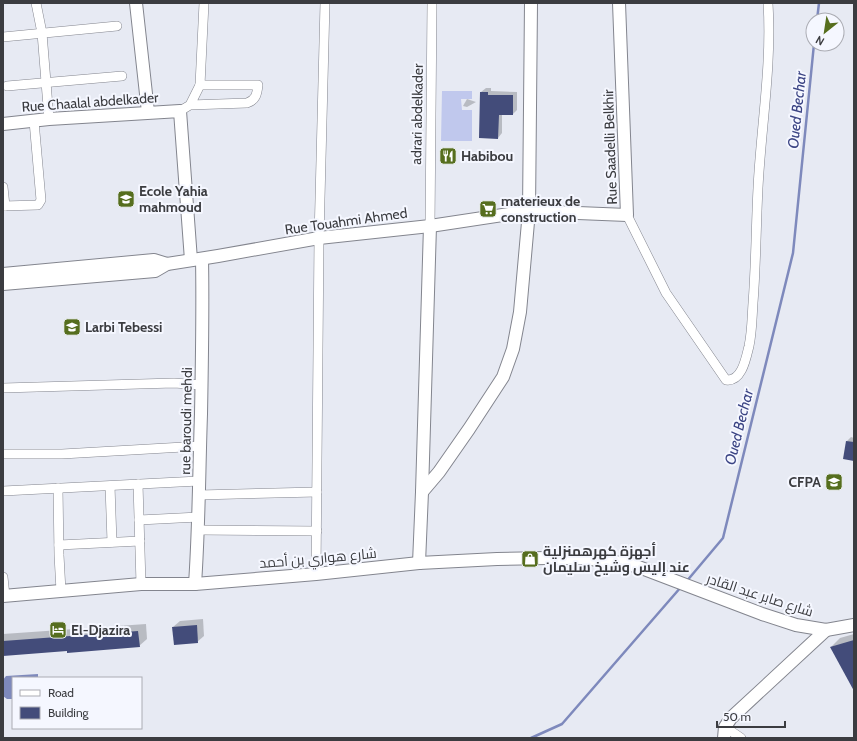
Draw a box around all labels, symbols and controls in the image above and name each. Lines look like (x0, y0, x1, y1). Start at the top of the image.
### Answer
north arrow (805, 12, 845, 52)
text: N (813, 33, 827, 49)
street label: adrari abdelkader (407, 63, 427, 165)
water label: Oued Bechar (784, 69, 810, 150)
street label: Rue Chaalal abdelkader (21, 88, 160, 116)
street label: Rue Saadelli Belkhir (599, 89, 621, 205)
restaurant icon: Habibou (438, 146, 458, 166)
place label: Habibou (461, 147, 513, 165)
place label: Ecole Yahia mahmoud (139, 182, 208, 216)
school or university icon: Ecole Yahia mahmoud (116, 189, 136, 209)
place label: materieux de construction (501, 192, 580, 226)
supermarket icon: materieux de construction (478, 199, 498, 219)
street label: Rue Touahmi Ahmed (284, 203, 408, 239)
school or university icon: Larbi Tebessi (62, 317, 82, 337)
place label: Larbi Tebessi (85, 318, 162, 336)
street label: rue baroudi mehdi (176, 367, 196, 475)
water label: Oued Bechar (721, 386, 757, 467)
school or university icon: CFPA (824, 472, 844, 492)
place label: CFPA (789, 473, 821, 491)
place label: أجهزة كهرهمنزلية عند إليس وشيخ سليمان (543, 542, 690, 577)
street label: شارع هواري بن أحمد (259, 544, 378, 575)
shop icon: أجهزة كهرهمنزلية عند إليس وشيخ سليمان (520, 549, 540, 569)
street label: شارع صابر عبد القادر (703, 569, 816, 621)
hotel icon: El-Djazira (48, 620, 68, 640)
place label: El-Djazira (71, 621, 130, 639)
legend (12, 677, 142, 729)
text: Road (48, 685, 74, 700)
scale bar (717, 703, 785, 729)
text: Building (48, 705, 90, 720)
text: 50 m (723, 709, 751, 724)

